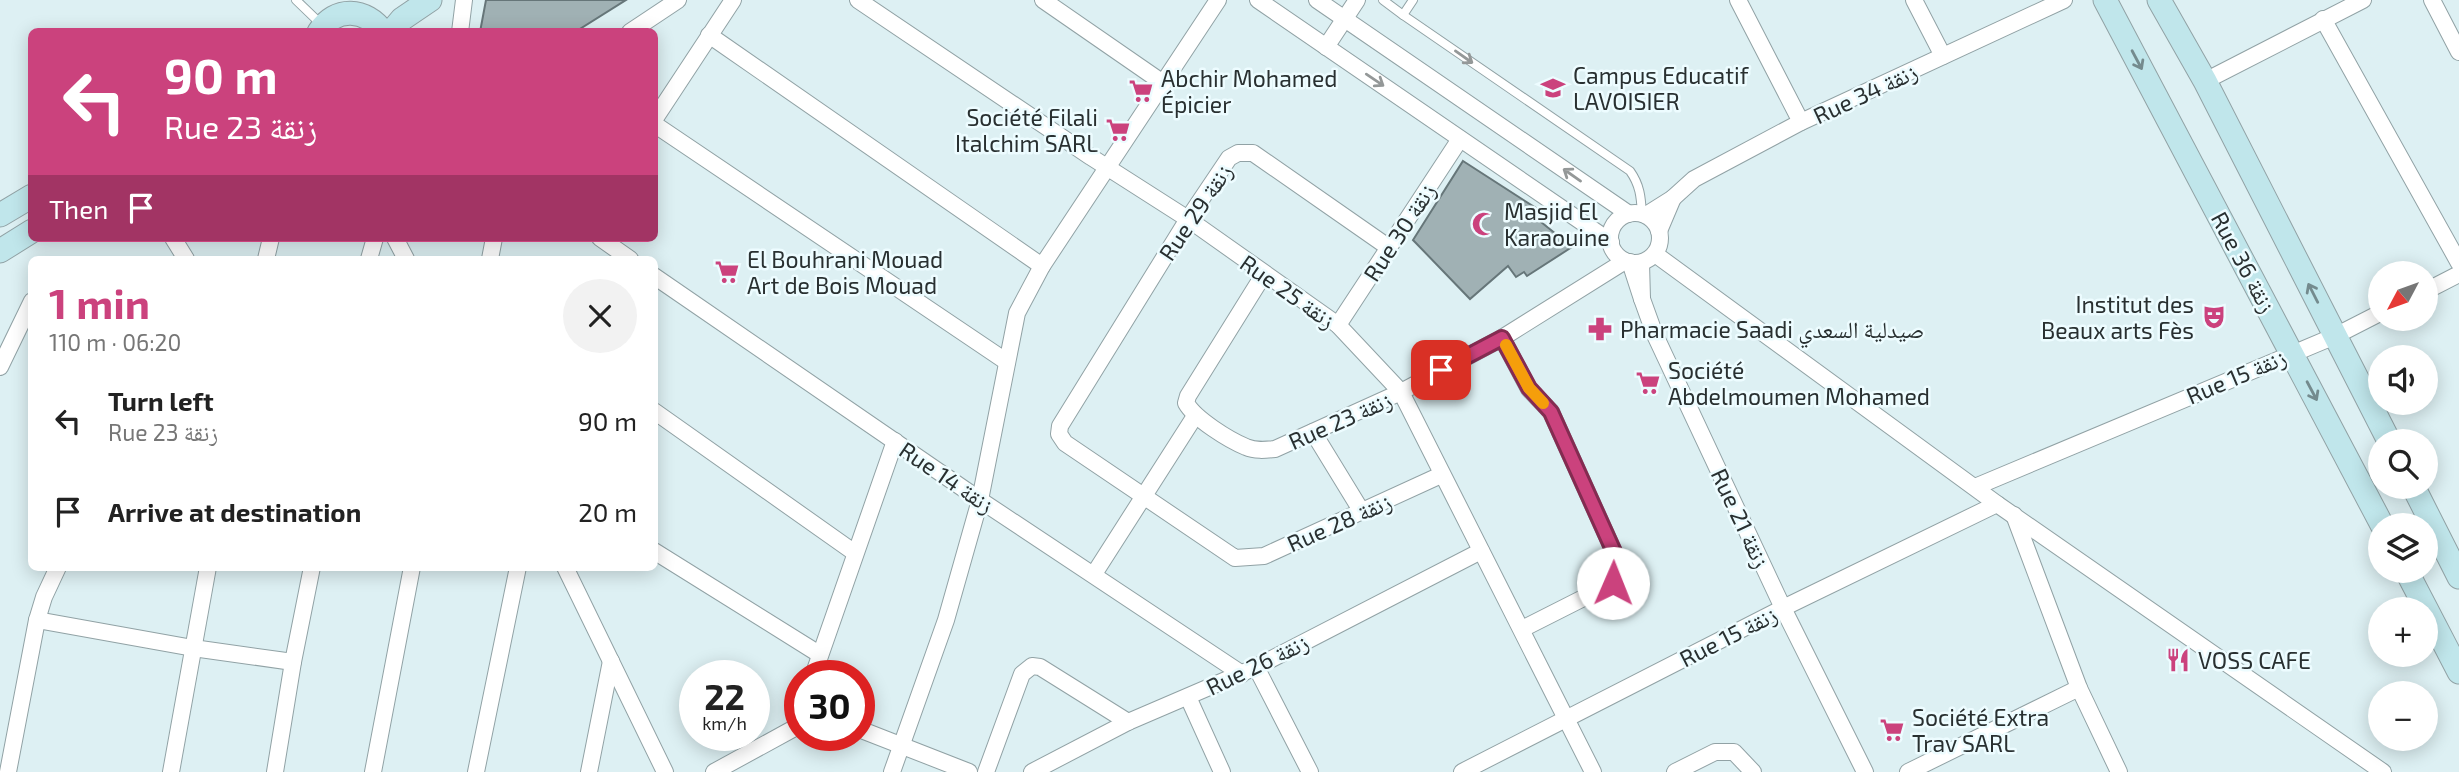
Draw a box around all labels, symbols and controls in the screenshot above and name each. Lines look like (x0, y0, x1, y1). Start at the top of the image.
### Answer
text: 90 m (164, 45, 278, 104)
one-way arrow (1454, 50, 1473, 64)
one-way arrow (2131, 50, 2145, 70)
icon: left (49, 56, 140, 147)
street label: Rue 34 زنقة (1809, 57, 1921, 129)
place label: Campus Educatif LAVOISIER (1573, 61, 1750, 115)
place label: Abchir Mohamed Épicier (1161, 64, 1338, 118)
one-way arrow (1364, 73, 1384, 87)
school or university icon: Campus Educatif LAVOISIER (1539, 74, 1567, 102)
supermarket icon: Abchir Mohamed Épicier (1127, 77, 1155, 105)
place label: Société Filali Italchim SARL (955, 103, 1098, 157)
text: Rue 23 زنقة (164, 107, 317, 145)
supermarket icon: Société Filali Italchim SARL (1104, 116, 1132, 144)
street label: Rue 29 زنقة (1152, 158, 1238, 266)
one-way arrow (1563, 168, 1582, 182)
street label: Rue 30 زنقة (1357, 178, 1441, 286)
icon: arrive (122, 189, 160, 227)
text: Then (49, 193, 108, 224)
place label: Masjid El Karaouine (1504, 197, 1610, 251)
street label: Rue 36 زنقة (2206, 207, 2282, 317)
mosque icon: Masjid El Karaouine (1470, 210, 1498, 238)
place label: El Bouhrani Mouad Art de Bois Mouad (747, 245, 943, 299)
street label: Rue 25 زنقة (1235, 248, 1341, 334)
supermarket icon: El Bouhrani Mouad Art de Bois Mouad (713, 258, 741, 286)
north arrow (2368, 261, 2438, 331)
map controls (2368, 261, 2438, 751)
text: 1 min (49, 277, 150, 327)
button: close (563, 279, 637, 353)
one-way arrow (2306, 283, 2320, 304)
place label: Institut des Beaux arts Fès (2041, 290, 2194, 344)
theatre icon: Institut des Beaux arts Fès (2200, 303, 2228, 331)
pharmacy icon: Pharmacie Saadi صيدلية السعدي (1586, 315, 1614, 343)
place label: Pharmacie Saadi صيدلية السعدي (1620, 315, 1924, 349)
text: 110 m · 06:20 (49, 328, 181, 356)
pin (1411, 340, 1471, 400)
street label: Rue 15 زنقة (2182, 342, 2290, 410)
button: sound (2368, 345, 2438, 415)
icon: arrive (1422, 351, 1460, 389)
place label: Société Abdelmoumen Mohamed (1668, 356, 1930, 410)
supermarket icon: Société Abdelmoumen Mohamed (1634, 369, 1662, 397)
one-way arrow (2306, 381, 2320, 401)
text: Turn left (108, 385, 214, 416)
street label: Rue 23 زنقة (1284, 385, 1396, 455)
icon: left (49, 402, 87, 440)
text: 90 m (578, 405, 637, 436)
text: Rue 23 زنقة (108, 418, 218, 446)
button: search (2368, 429, 2438, 499)
street label: Rue 14 زنقة (895, 435, 999, 519)
street label: Rue 21 زنقة (1706, 464, 1776, 572)
street label: Rue 28 زنقة (1282, 487, 1396, 557)
icon: arrive (49, 493, 87, 531)
text: Arrive at destination (108, 496, 361, 527)
text: 20 m (578, 496, 637, 527)
button: layers (2368, 513, 2438, 583)
position arrow (1576, 546, 1650, 620)
button: + (2368, 597, 2438, 667)
street label: Rue 15 زنقة (1674, 599, 1782, 673)
street label: Rue 26 زنقة (1201, 627, 1313, 701)
restaurant icon: VOSS CAFE (2164, 646, 2192, 674)
place label: VOSS CAFE (2198, 646, 2311, 674)
speed limit sign: 30 (784, 660, 875, 751)
text: 22 (704, 675, 745, 717)
button: − (2368, 681, 2438, 751)
place label: Société Extra Trav SARL (1912, 703, 2049, 757)
text: km/h (702, 712, 747, 734)
supermarket icon: Société Extra Trav SARL (1878, 716, 1906, 744)

